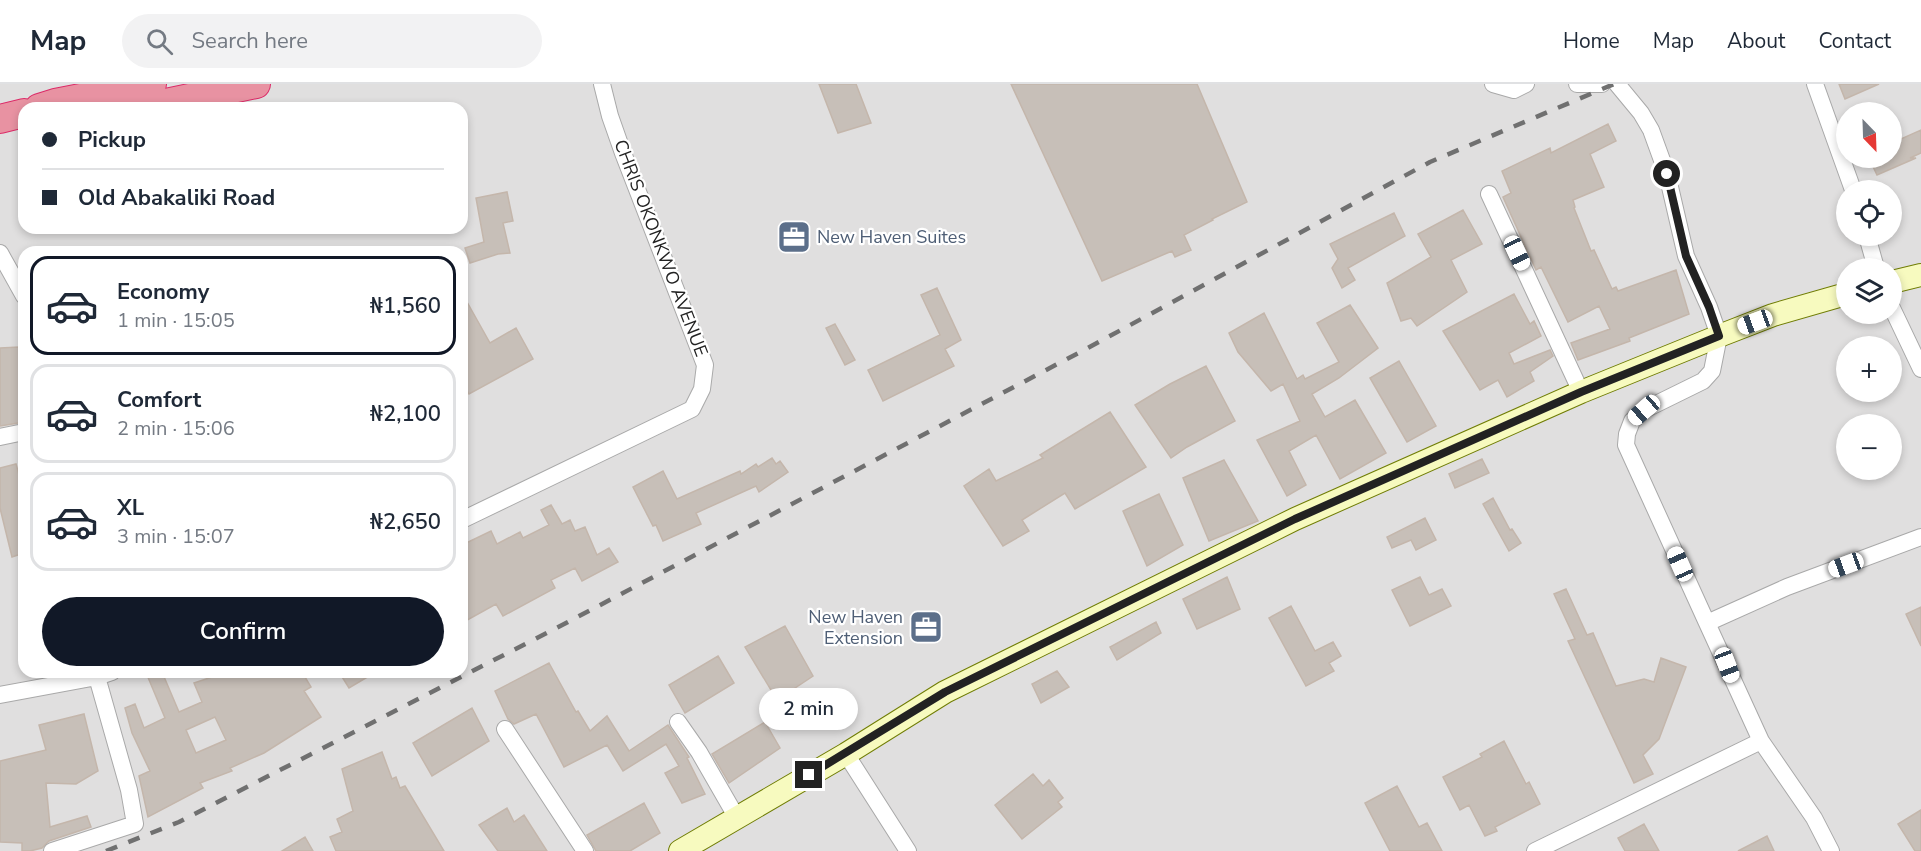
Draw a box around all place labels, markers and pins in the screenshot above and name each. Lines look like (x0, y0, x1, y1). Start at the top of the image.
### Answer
office icon: New Haven Suites (776, 219, 812, 255)
place label: New Haven Suites (817, 225, 966, 249)
place label: New Haven Extension (808, 605, 903, 650)
office icon: New Haven Extension (908, 609, 944, 645)

